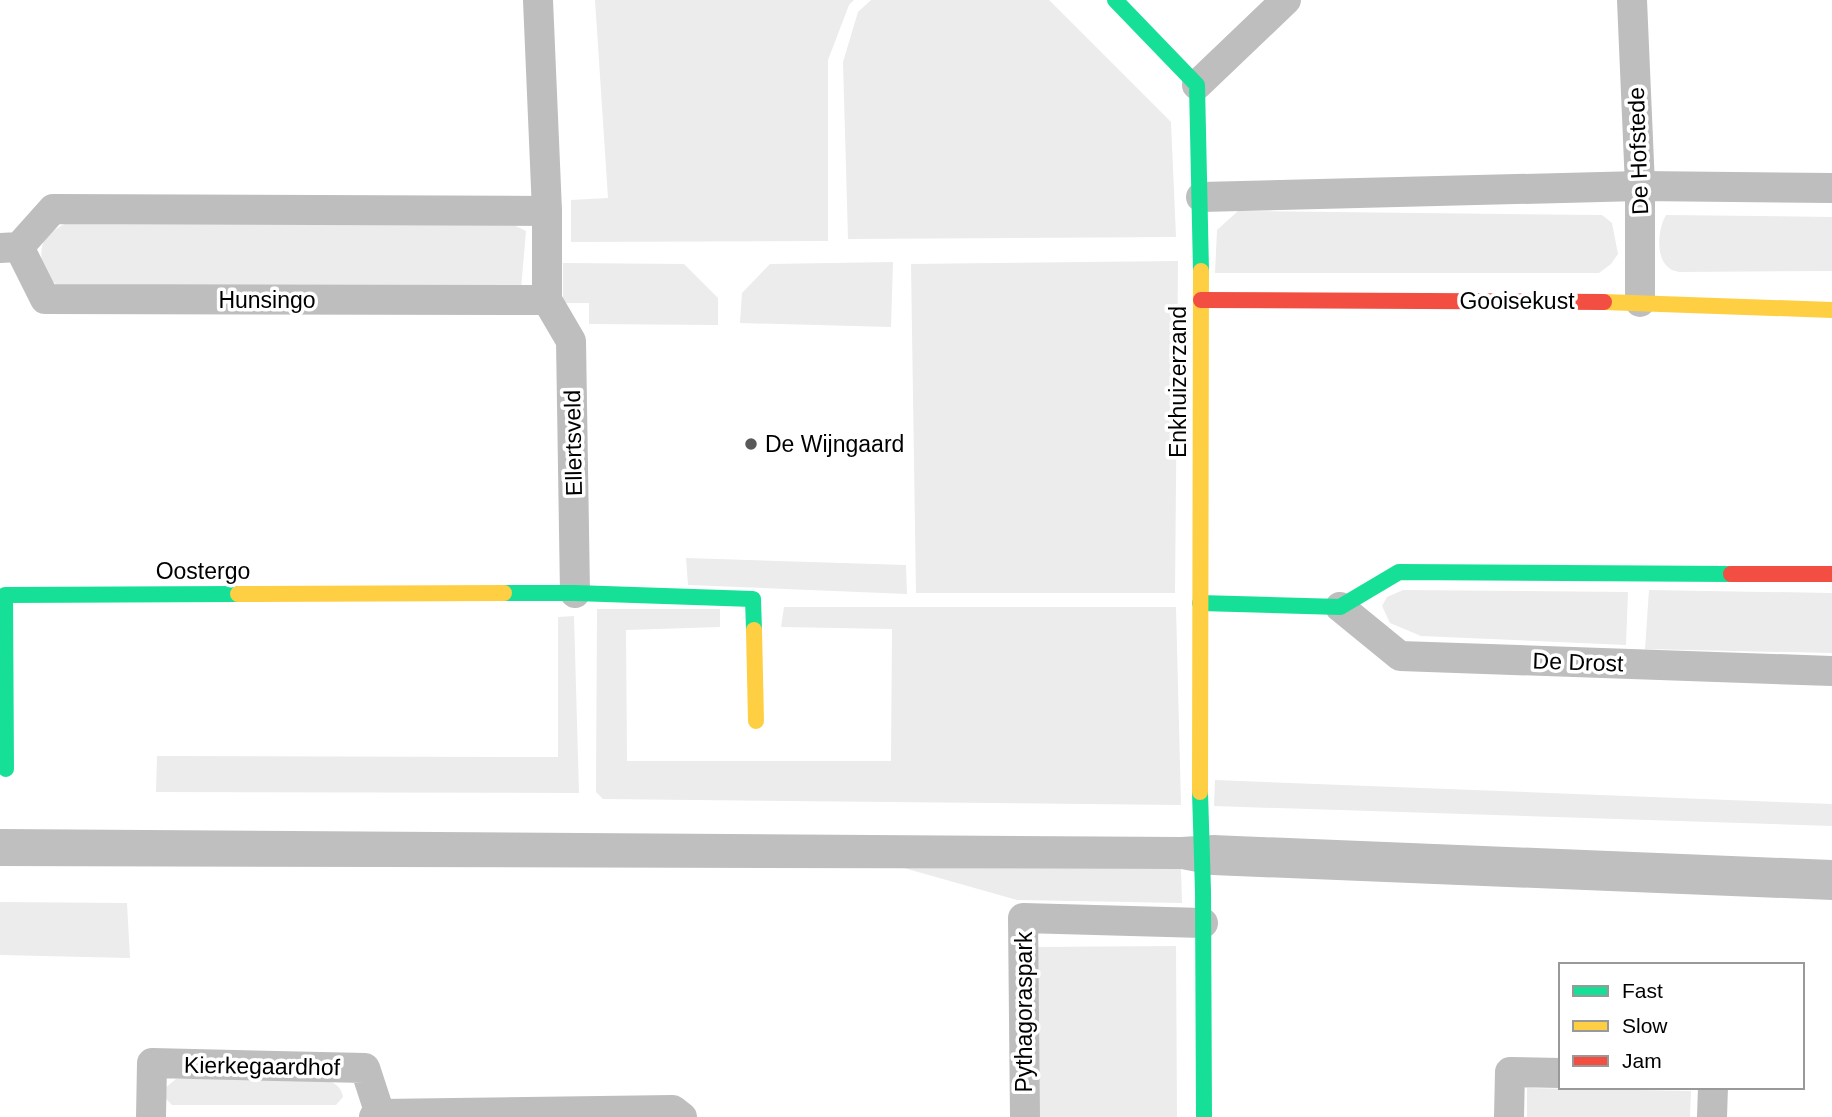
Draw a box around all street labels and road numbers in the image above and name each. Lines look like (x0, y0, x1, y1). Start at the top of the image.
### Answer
street label: De Hofstede (1623, 87, 1653, 215)
street label: Hunsingo (218, 287, 316, 313)
street label: Gooisekust (1459, 288, 1575, 314)
street label: Enkhuizerzand (1165, 306, 1191, 458)
street label: Ellertsveld (559, 390, 587, 496)
street label: Oostergo (156, 558, 250, 584)
street label: De Drost (1532, 647, 1624, 677)
street label: Pythagoraspark (1011, 931, 1037, 1093)
street label: Kierkegaardhof (184, 1052, 341, 1080)

